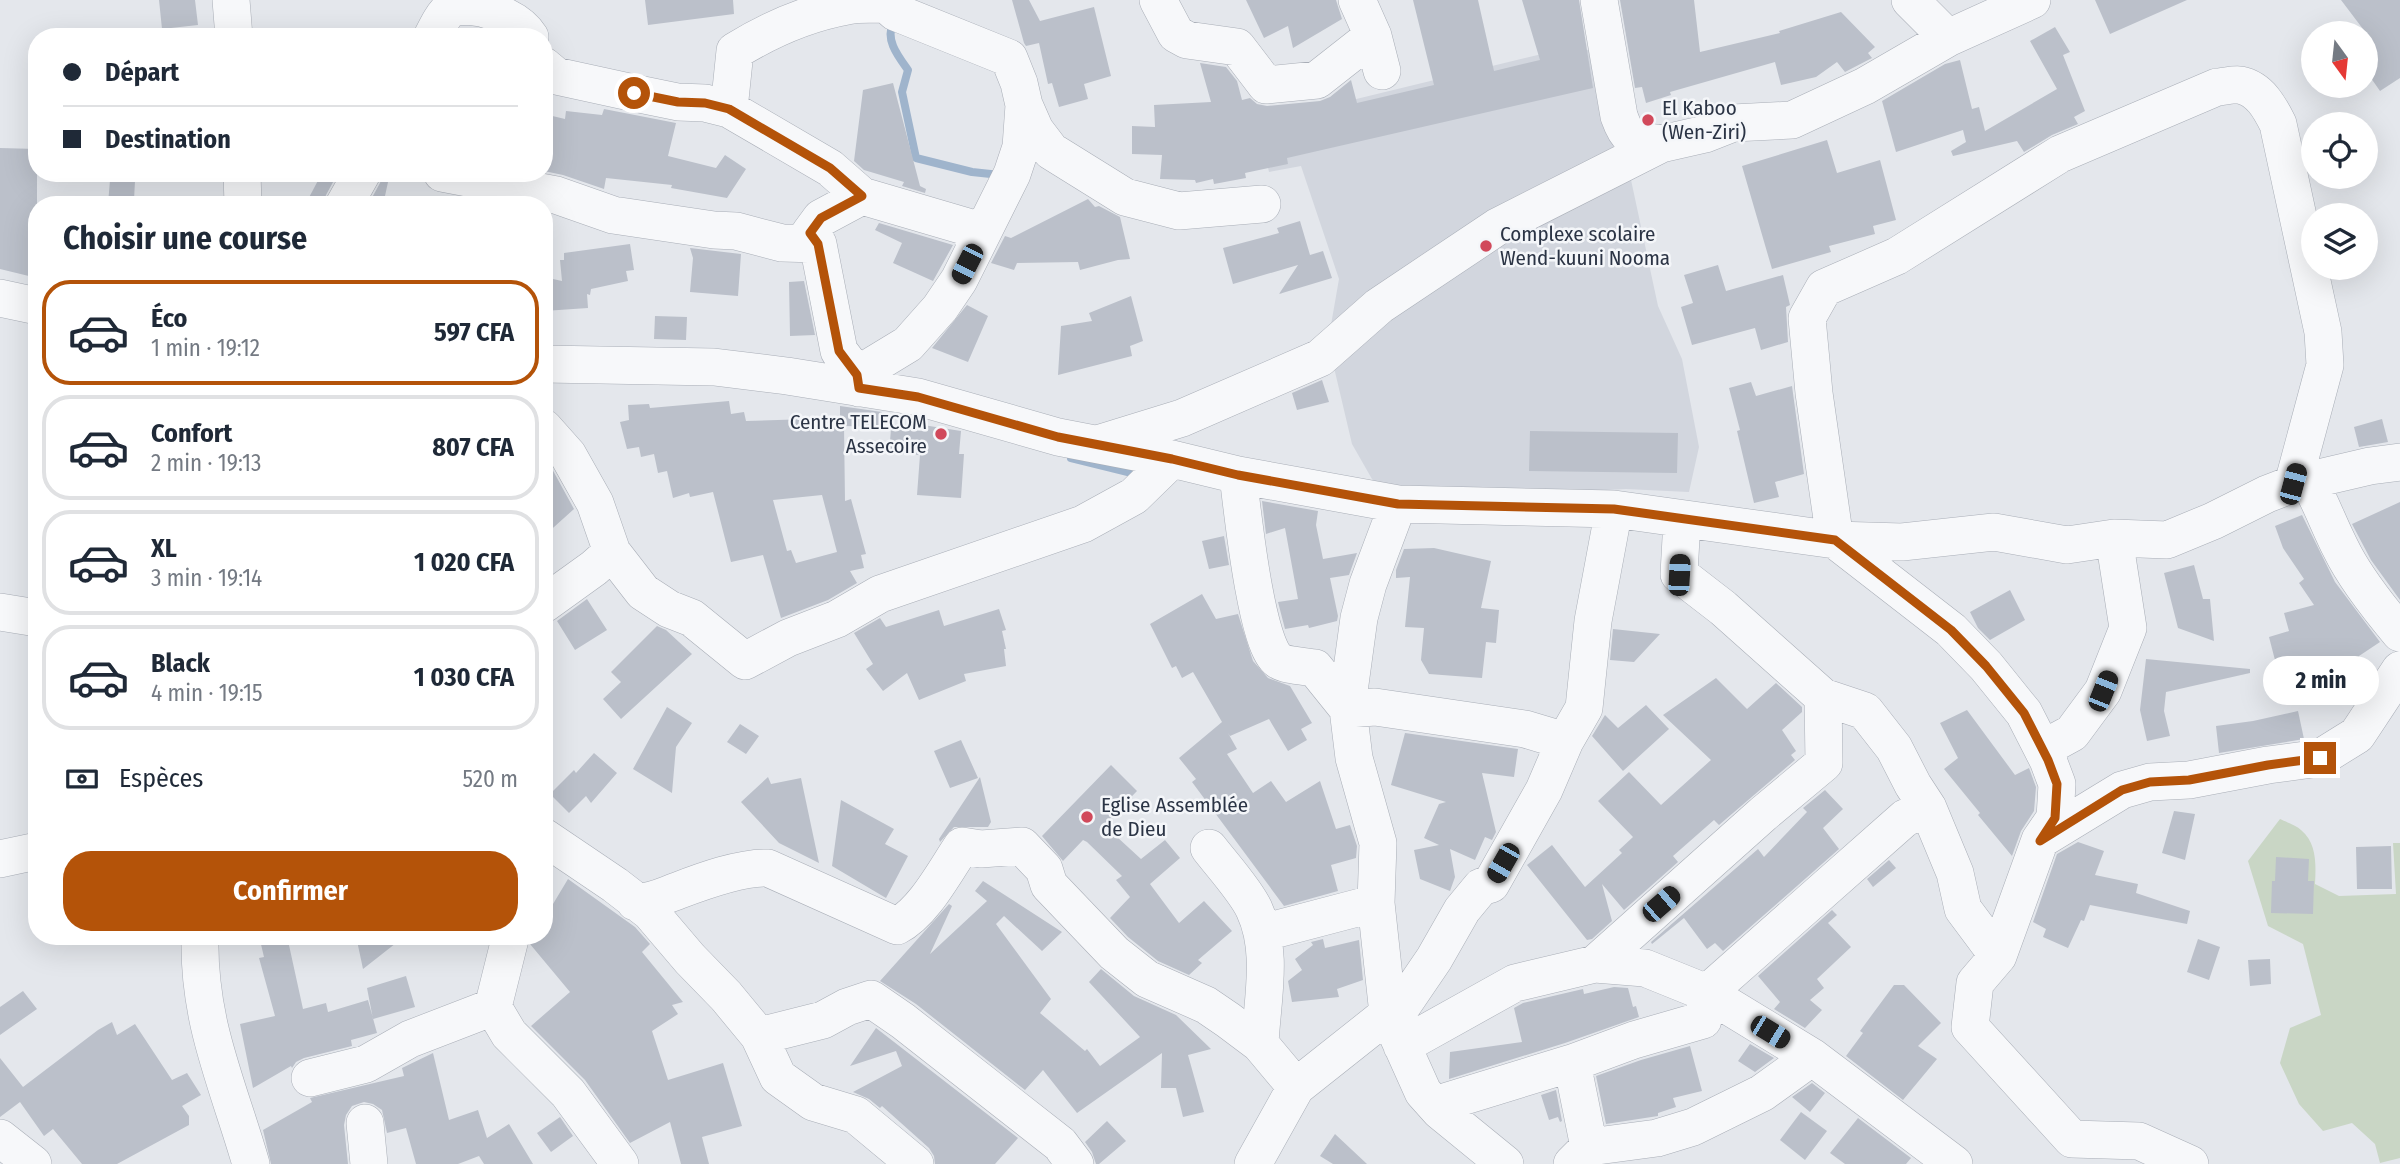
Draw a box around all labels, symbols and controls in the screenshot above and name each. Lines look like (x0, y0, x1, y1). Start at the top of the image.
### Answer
north arrow (2301, 21, 2378, 98)
map controls (2301, 21, 2378, 280)
text: Départ (105, 57, 179, 88)
route start (618, 77, 650, 109)
place label: El Kaboo (Wen-Ziri) (1662, 95, 1746, 145)
marker: El Kaboo (Wen-Ziri) (1640, 112, 1656, 128)
button: locate (2301, 112, 2378, 189)
text: Destination (105, 124, 231, 155)
button: layers (2301, 203, 2378, 280)
text: Choisir une course (63, 219, 307, 257)
place label: Complexe scolaire Wend-kuuni Nooma (1500, 221, 1670, 271)
marker: Complexe scolaire Wend-kuuni Nooma (1478, 238, 1494, 254)
car (949, 241, 986, 287)
icon: car (67, 301, 130, 364)
text: Éco (151, 303, 188, 334)
text: 597 CFA (434, 317, 514, 348)
text: 1 min · 19:12 (151, 334, 260, 362)
place label: Centre TELECOM Assecoire (790, 409, 927, 459)
icon: car (67, 416, 130, 479)
text: Confort (151, 418, 232, 449)
marker: Centre TELECOM Assecoire (933, 426, 949, 442)
text: 807 CFA (432, 432, 514, 463)
text: 2 min · 19:13 (151, 449, 261, 477)
car (2278, 461, 2309, 507)
icon: car (67, 531, 130, 594)
text: XL (151, 533, 177, 564)
text: 1 020 CFA (414, 547, 514, 578)
car (1668, 553, 1691, 597)
text: 3 min · 19:14 (151, 564, 262, 592)
icon: car (67, 646, 130, 709)
text: Black (151, 648, 210, 679)
callout: 2 min (2262, 656, 2378, 706)
text: 1 030 CFA (414, 662, 514, 693)
text: 2 min (2296, 666, 2347, 694)
car (2086, 668, 2121, 714)
text: 4 min · 19:15 (151, 679, 262, 707)
route end (2304, 742, 2336, 774)
icon: cash (63, 760, 101, 798)
text: Espèces (119, 763, 203, 794)
text: 520 m (462, 765, 518, 793)
place label: Eglise Assemblée de Dieu (1101, 792, 1248, 842)
marker: Eglise Assemblée de Dieu (1079, 809, 1095, 825)
car (1484, 840, 1523, 886)
button: Confirmer (63, 851, 518, 931)
car (1639, 882, 1684, 926)
car (1747, 1012, 1794, 1052)

